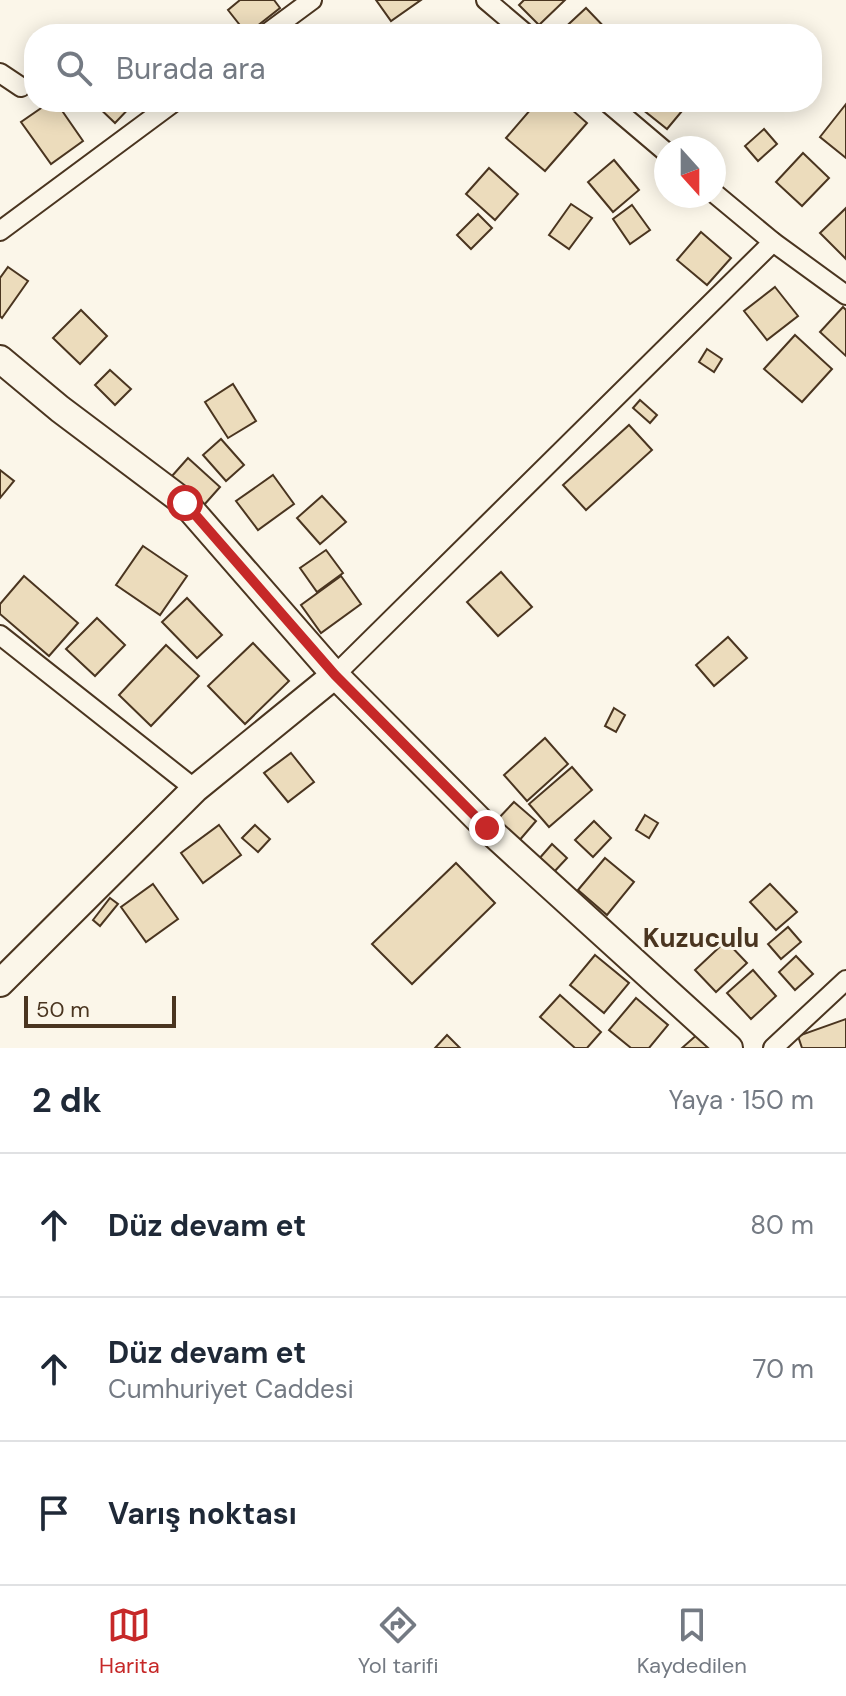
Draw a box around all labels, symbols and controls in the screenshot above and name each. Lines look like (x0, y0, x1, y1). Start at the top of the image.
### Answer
search box (24, 24, 822, 112)
icon: search (52, 46, 96, 90)
text: Burada ara (116, 49, 266, 88)
north arrow (654, 136, 726, 208)
route start (167, 485, 203, 521)
route end (469, 810, 505, 846)
district label: Kuzuculu (643, 921, 759, 955)
scale bar (24, 992, 176, 1028)
text: 50 m (36, 995, 90, 1024)
text: 2 dk (32, 1078, 102, 1123)
text: Yaya · 150 m (668, 1083, 814, 1117)
icon: ahead (32, 1203, 76, 1247)
text: Düz devam et (108, 1206, 306, 1245)
text: 80 m (750, 1208, 814, 1242)
text: Düz devam et (108, 1333, 306, 1372)
icon: ahead (32, 1347, 76, 1391)
text: 70 m (753, 1352, 814, 1386)
text: Cumhuriyet Caddesi (108, 1372, 354, 1406)
icon: arrive (32, 1491, 76, 1535)
text: Varış noktası (108, 1494, 297, 1533)
tab: Harita (99, 1603, 160, 1680)
tab: Yol tarifi (358, 1603, 439, 1680)
tab: Kaydedilen (637, 1603, 747, 1680)

